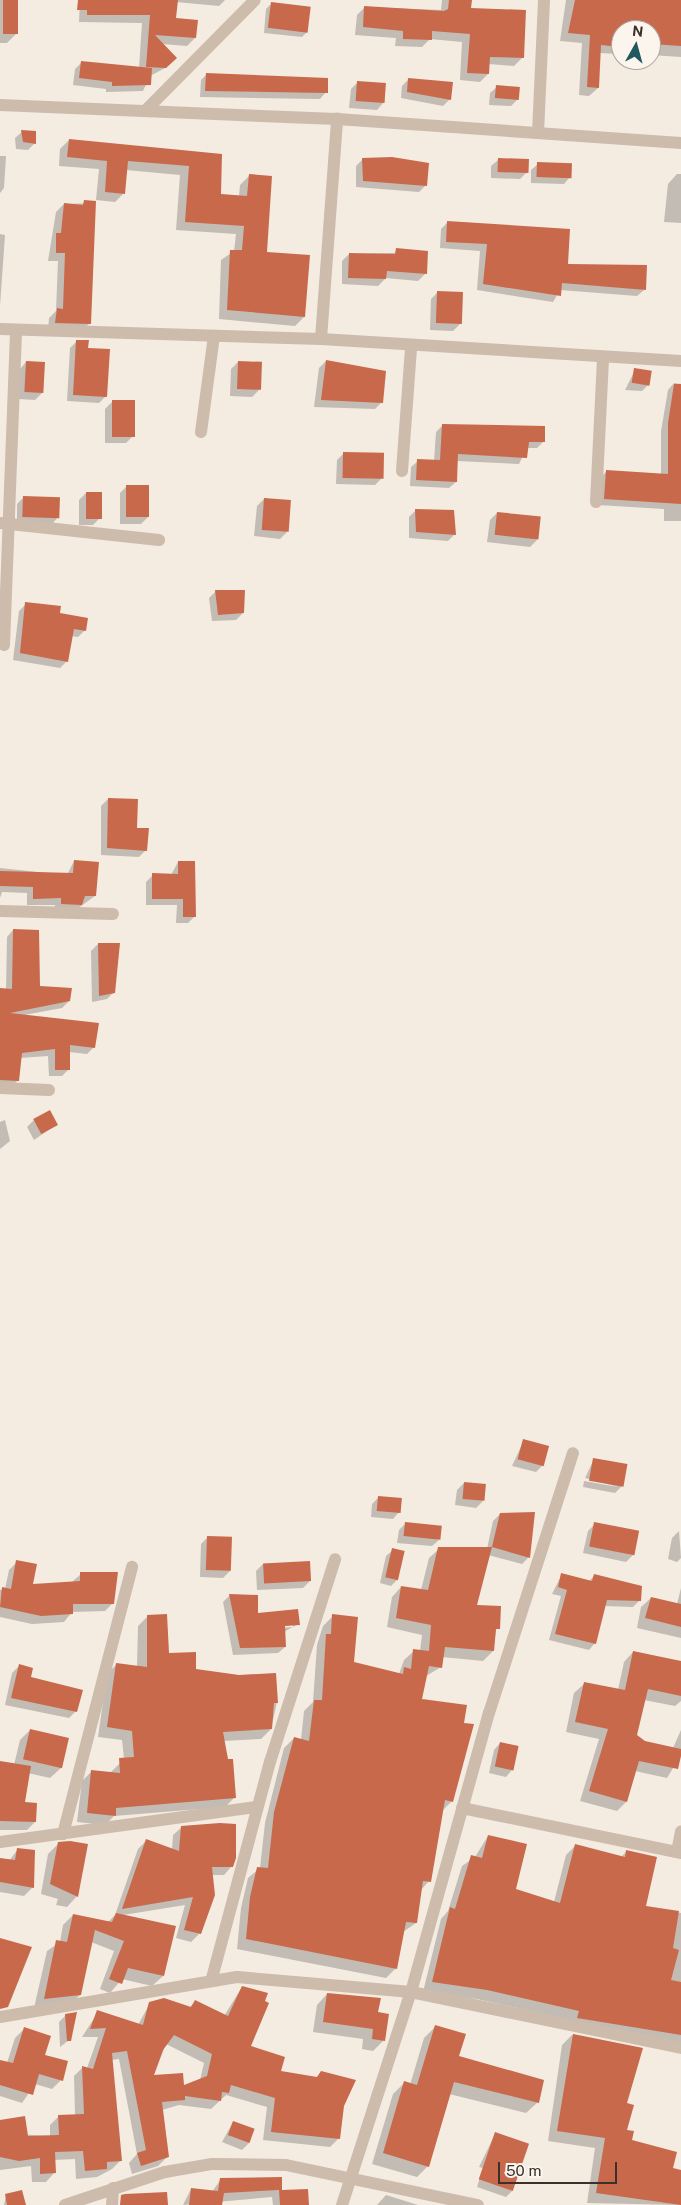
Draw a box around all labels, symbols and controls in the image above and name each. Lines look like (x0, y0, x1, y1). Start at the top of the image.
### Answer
north arrow (611, 20, 661, 70)
text: N (631, 22, 644, 40)
scale bar (501, 2152, 620, 2184)
text: 50 m (506, 2162, 541, 2179)

